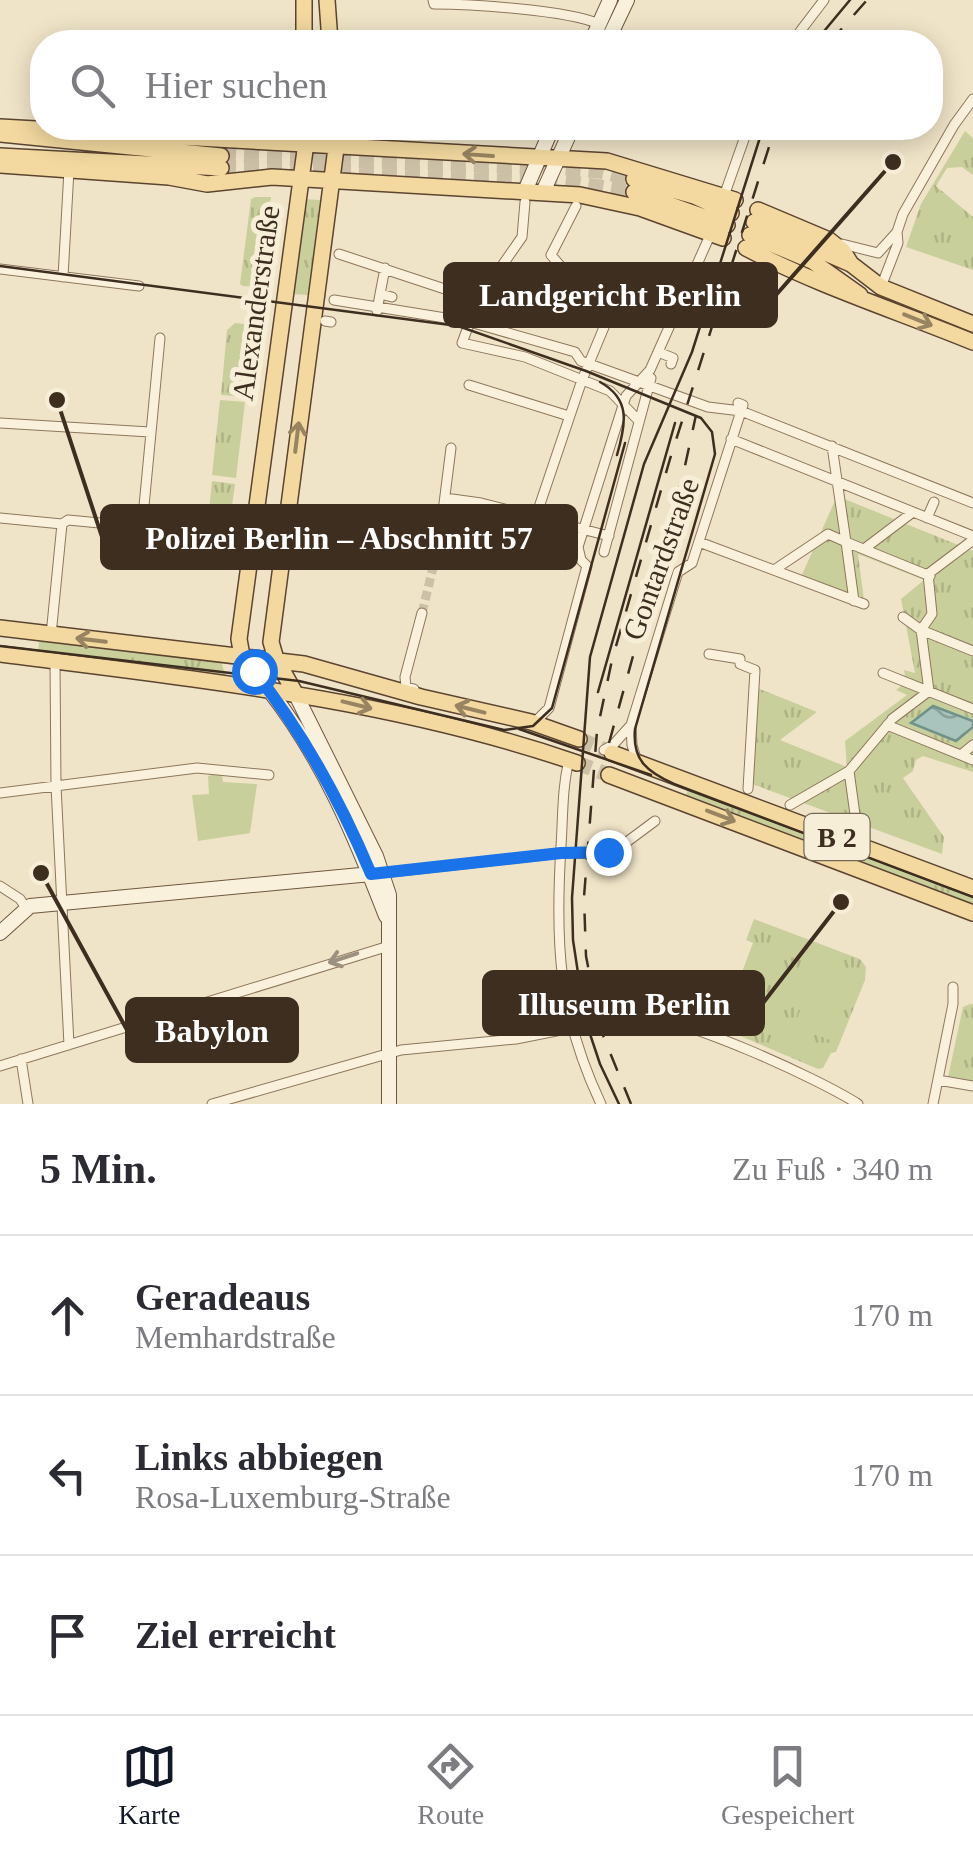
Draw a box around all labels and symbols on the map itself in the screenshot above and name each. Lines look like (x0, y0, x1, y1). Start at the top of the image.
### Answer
one-way arrow (463, 146, 495, 165)
street label: Alexanderstraße (225, 203, 286, 403)
callout: Landgericht Berlin (445, 264, 776, 326)
text: Landgericht Berlin (479, 277, 741, 313)
one-way arrow (902, 312, 933, 330)
one-way arrow (288, 422, 307, 454)
street label: Gontardstraße (616, 473, 705, 644)
callout: Polizei Berlin – Abschnitt 57 (102, 506, 576, 568)
text: Polizei Berlin – Abschnitt 57 (145, 520, 533, 556)
one-way arrow (76, 630, 108, 649)
route start (232, 649, 278, 695)
one-way arrow (341, 697, 372, 716)
one-way arrow (455, 699, 487, 717)
one-way arrow (705, 808, 736, 826)
road number: B 2 (804, 814, 870, 860)
route end (586, 830, 632, 876)
one-way arrow (328, 950, 360, 968)
callout: Illuseum Berlin (484, 972, 763, 1034)
text: Illuseum Berlin (518, 986, 730, 1022)
callout: Babylon (127, 999, 297, 1061)
text: Babylon (155, 1013, 269, 1049)

